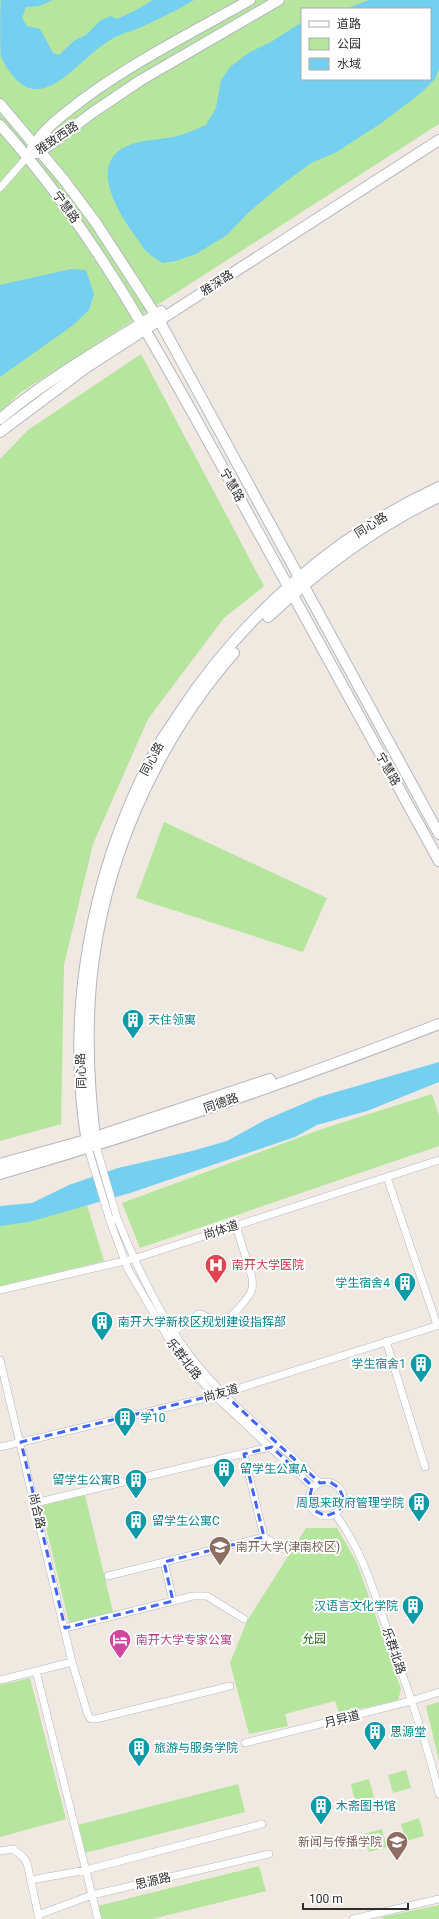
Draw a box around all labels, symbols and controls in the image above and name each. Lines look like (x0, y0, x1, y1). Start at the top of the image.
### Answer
legend (301, 8, 431, 80)
text: 道路 (337, 17, 361, 31)
text: 公园 (337, 37, 361, 51)
text: 水域 (337, 57, 361, 71)
street label: 雅致西路 (33, 119, 81, 157)
street label: 宁慧路 (50, 188, 82, 226)
street label: 雅深路 (198, 267, 236, 299)
street label: 宁慧路 (217, 466, 247, 504)
street label: 同心路 (352, 510, 390, 540)
street label: 同心路 (137, 740, 167, 778)
street label: 宁慧路 (373, 750, 403, 788)
building icon: 天住领寓 (120, 1007, 146, 1040)
place label: 天住领寓 (148, 1013, 196, 1027)
street label: 同心路 (73, 1053, 89, 1089)
street label: 同德路 (202, 1091, 240, 1115)
street label: 尚体道 (202, 1218, 240, 1242)
hospital icon: 南开大学医院 (203, 1252, 229, 1285)
place label: 南开大学医院 (232, 1258, 304, 1272)
building icon: 学生宿舍4 (392, 1270, 418, 1303)
place label: 学生宿舍4 (335, 1276, 390, 1290)
building icon: 南开大学新校区规划建设指挥部 (89, 1309, 115, 1342)
place label: 南开大学新校区规划建设指挥部 (118, 1315, 286, 1329)
street label: 乐群北路 (164, 1336, 204, 1382)
building icon: 学生宿舍1 (408, 1351, 434, 1384)
place label: 学生宿舍1 (351, 1357, 406, 1371)
street label: 尚友道 (202, 1381, 240, 1405)
building icon: 学10 (112, 1405, 138, 1438)
place label: 学10 (140, 1411, 166, 1425)
building icon: 留学生公寓A (211, 1456, 237, 1489)
place label: 留学生公寓A (240, 1462, 308, 1476)
building icon: 留学生公寓B (123, 1467, 149, 1500)
place label: 留学生公寓B (53, 1473, 120, 1487)
building icon: 周恩来政府管理学院 (406, 1490, 432, 1523)
street label: 尚合路 (26, 1492, 48, 1530)
place label: 周恩来政府管理学院 (296, 1496, 404, 1510)
building icon: 留学生公寓C (123, 1508, 149, 1541)
place label: 留学生公寓C (152, 1514, 220, 1528)
school or university icon: 南开大学(津南校区) (207, 1534, 233, 1567)
place label: 南开大学(津南校区) (236, 1540, 340, 1554)
building icon: 汉语言文化学院 (400, 1593, 426, 1626)
place label: 汉语言文化学院 (314, 1599, 398, 1613)
street label: 乐群北路 (380, 1626, 408, 1676)
hotel icon: 南开大学专家公寓 (107, 1627, 133, 1660)
park label: 允园 (302, 1632, 326, 1646)
place label: 南开大学专家公寓 (136, 1633, 232, 1647)
street label: 月异道 (323, 1708, 361, 1730)
building icon: 思源堂 (362, 1719, 388, 1752)
place label: 思源堂 (390, 1725, 426, 1739)
building icon: 旅游与服务学院 (126, 1735, 152, 1768)
place label: 旅游与服务学院 (154, 1741, 238, 1755)
building icon: 木斋图书馆 (308, 1793, 334, 1826)
place label: 木斋图书馆 (336, 1799, 396, 1813)
school or university icon: 新闻与传播学院 (384, 1829, 410, 1862)
place label: 新闻与传播学院 (298, 1835, 382, 1849)
street label: 思源路 (134, 1870, 172, 1892)
scale bar (303, 1885, 408, 1911)
text: 100 m (309, 1892, 343, 1906)

